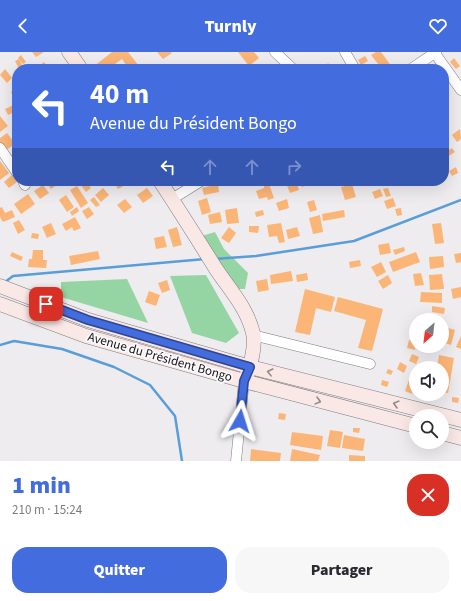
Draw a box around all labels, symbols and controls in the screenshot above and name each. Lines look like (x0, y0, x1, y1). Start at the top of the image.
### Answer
text: Turnly (204, 14, 257, 39)
icon: back (12, 15, 34, 37)
icon: heart (427, 15, 449, 37)
text: 40 m (90, 74, 149, 114)
icon: left (24, 80, 76, 132)
text: Avenue du Président Bongo (90, 111, 297, 136)
icon: left (157, 156, 179, 178)
icon: ahead (199, 156, 221, 178)
icon: ahead (241, 156, 263, 178)
icon: right (283, 156, 305, 178)
pin (29, 287, 63, 321)
icon: arrive (35, 293, 57, 315)
north arrow (409, 313, 449, 353)
map controls (409, 313, 449, 449)
street label: Avenue du Président Bongo (86, 328, 234, 386)
button: sound (409, 361, 449, 401)
one-way arrow (267, 368, 273, 376)
one-way arrow (315, 396, 322, 405)
position arrow (219, 400, 261, 442)
one-way arrow (393, 400, 399, 408)
button: search (409, 409, 449, 449)
text: 1 min (12, 468, 71, 503)
button: close (407, 474, 449, 516)
text: 210 m · 15:24 (12, 501, 82, 519)
button: Quitter (12, 547, 227, 593)
button: Partager (235, 547, 449, 593)

